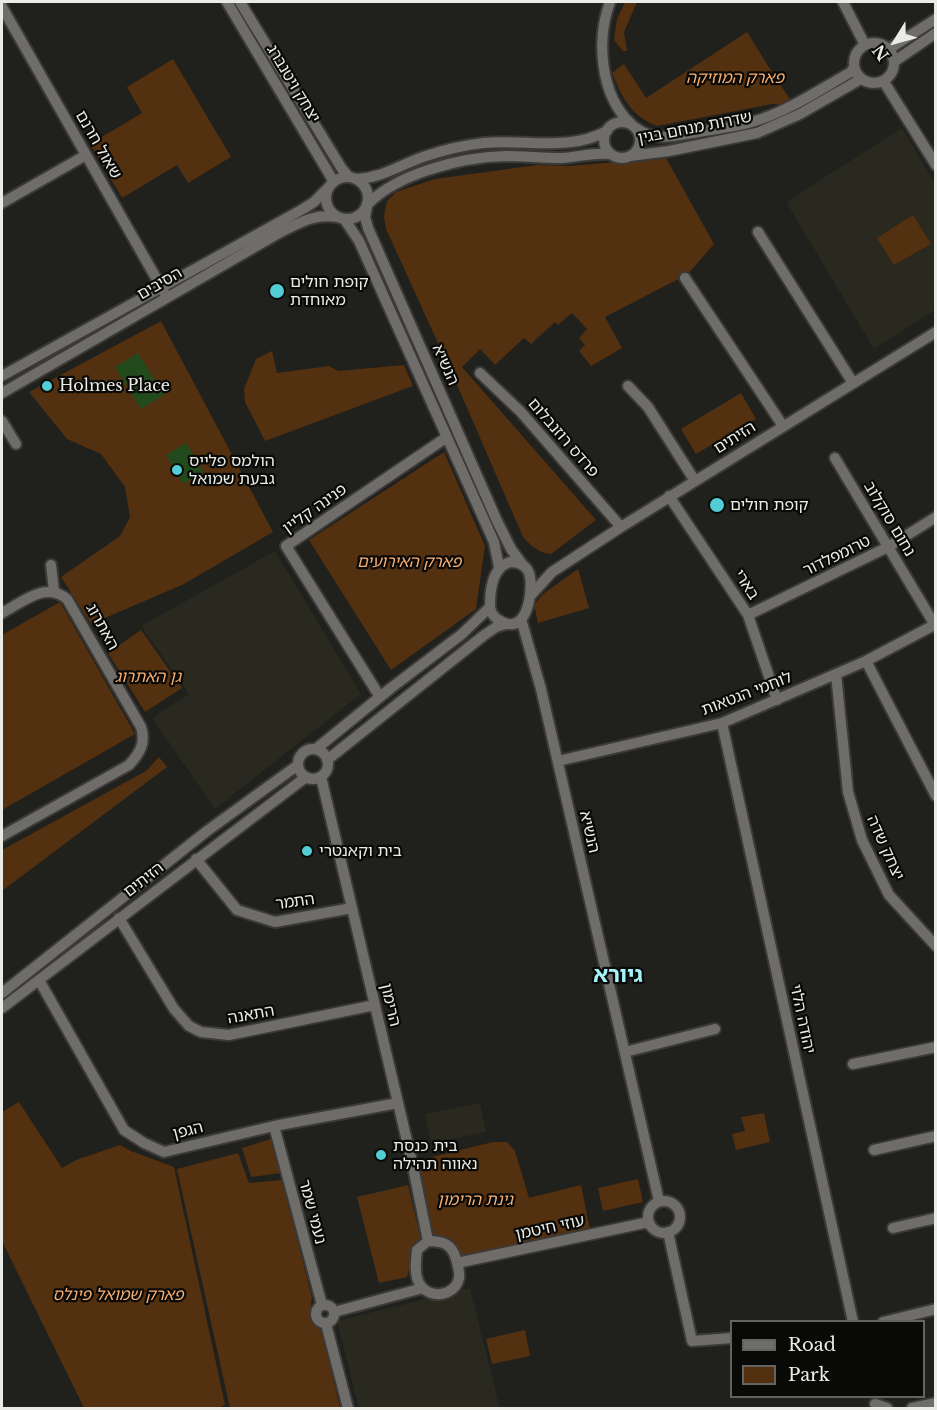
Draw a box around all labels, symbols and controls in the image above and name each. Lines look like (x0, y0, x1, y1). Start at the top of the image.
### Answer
north arrow (865, 12, 925, 72)
text: N (868, 41, 893, 65)
street label: יצחק ויטנברג (262, 42, 324, 126)
park label: פארק המוזיקה (686, 68, 784, 88)
street label: שאול חרנם (71, 107, 125, 183)
street label: שדרות מנחם בגין (636, 108, 754, 148)
street label: הסיבים (134, 264, 186, 304)
place label: קופת חולים מאוחדת (290, 272, 369, 310)
marker: קופת חולים מאוחדת (268, 282, 286, 300)
street label: הנשיא (428, 342, 462, 388)
place label: Holmes Place (59, 376, 170, 396)
marker: Holmes Place (40, 379, 54, 393)
street label: פרדס רוזנבלום (523, 394, 603, 482)
street label: הזיתים (711, 418, 759, 458)
place label: הולמס פלייס גבעת שמואל (189, 451, 275, 489)
marker: הולמס פלייס גבעת שמואל (170, 463, 184, 477)
street label: נחום סוקלוב (859, 478, 919, 560)
street label: פנינה קליין (279, 480, 351, 538)
place label: קופת חולים (730, 495, 809, 515)
marker: קופת חולים (708, 496, 726, 514)
street label: טרומפלדור (800, 531, 874, 581)
park label: פארק האירועים (357, 552, 461, 572)
street label: בארי (729, 566, 763, 604)
street label: האתרוג (81, 600, 123, 654)
park label: גן האתרוג (115, 667, 181, 687)
street label: לוחמי הגטאות (699, 668, 795, 720)
street label: הנשיא (575, 809, 603, 855)
street label: יצחק שדה (862, 813, 908, 883)
place label: בית וקאנטרי (319, 841, 402, 861)
marker: בית וקאנטרי (300, 844, 314, 858)
street label: הזיתים (120, 858, 168, 902)
street label: התמר (274, 890, 316, 914)
district label: גיורא (593, 963, 643, 989)
street label: הרימון (376, 982, 404, 1028)
street label: יהודה הלוי (785, 983, 819, 1055)
street label: התאנה (226, 1001, 276, 1029)
street label: הגפן (171, 1118, 205, 1144)
place label: בית כנסת נאווה תהילה (393, 1136, 478, 1174)
marker: בית כנסת נאווה תהילה (374, 1148, 388, 1162)
street label: נעמי שמר (294, 1178, 330, 1246)
park label: גינת הרימון (437, 1190, 513, 1210)
street label: עוזי חיטמן (514, 1211, 586, 1245)
park label: פארק שמואל פינלס (52, 1285, 184, 1305)
legend (730, 1320, 925, 1398)
text: Road (788, 1334, 836, 1356)
text: Park (788, 1364, 830, 1386)

